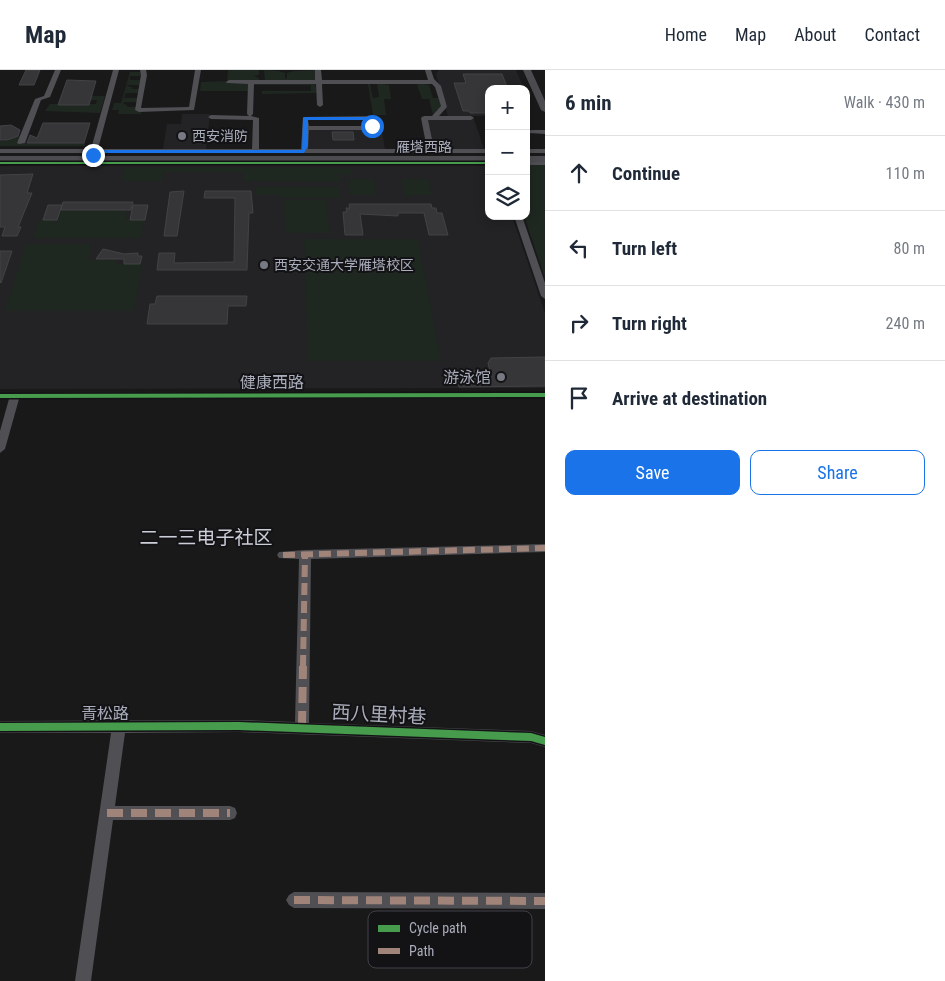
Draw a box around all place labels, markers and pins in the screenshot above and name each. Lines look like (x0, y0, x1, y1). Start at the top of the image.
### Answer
place label: 西安消防 (192, 128, 248, 144)
marker: 西安消防 (176, 130, 188, 142)
place label: 西安交通大学雁塔校区 (274, 257, 414, 273)
marker: 西安交通大学雁塔校区 (258, 259, 270, 271)
place label: 游泳馆 (443, 368, 491, 387)
marker: 游泳馆 (495, 371, 507, 383)

